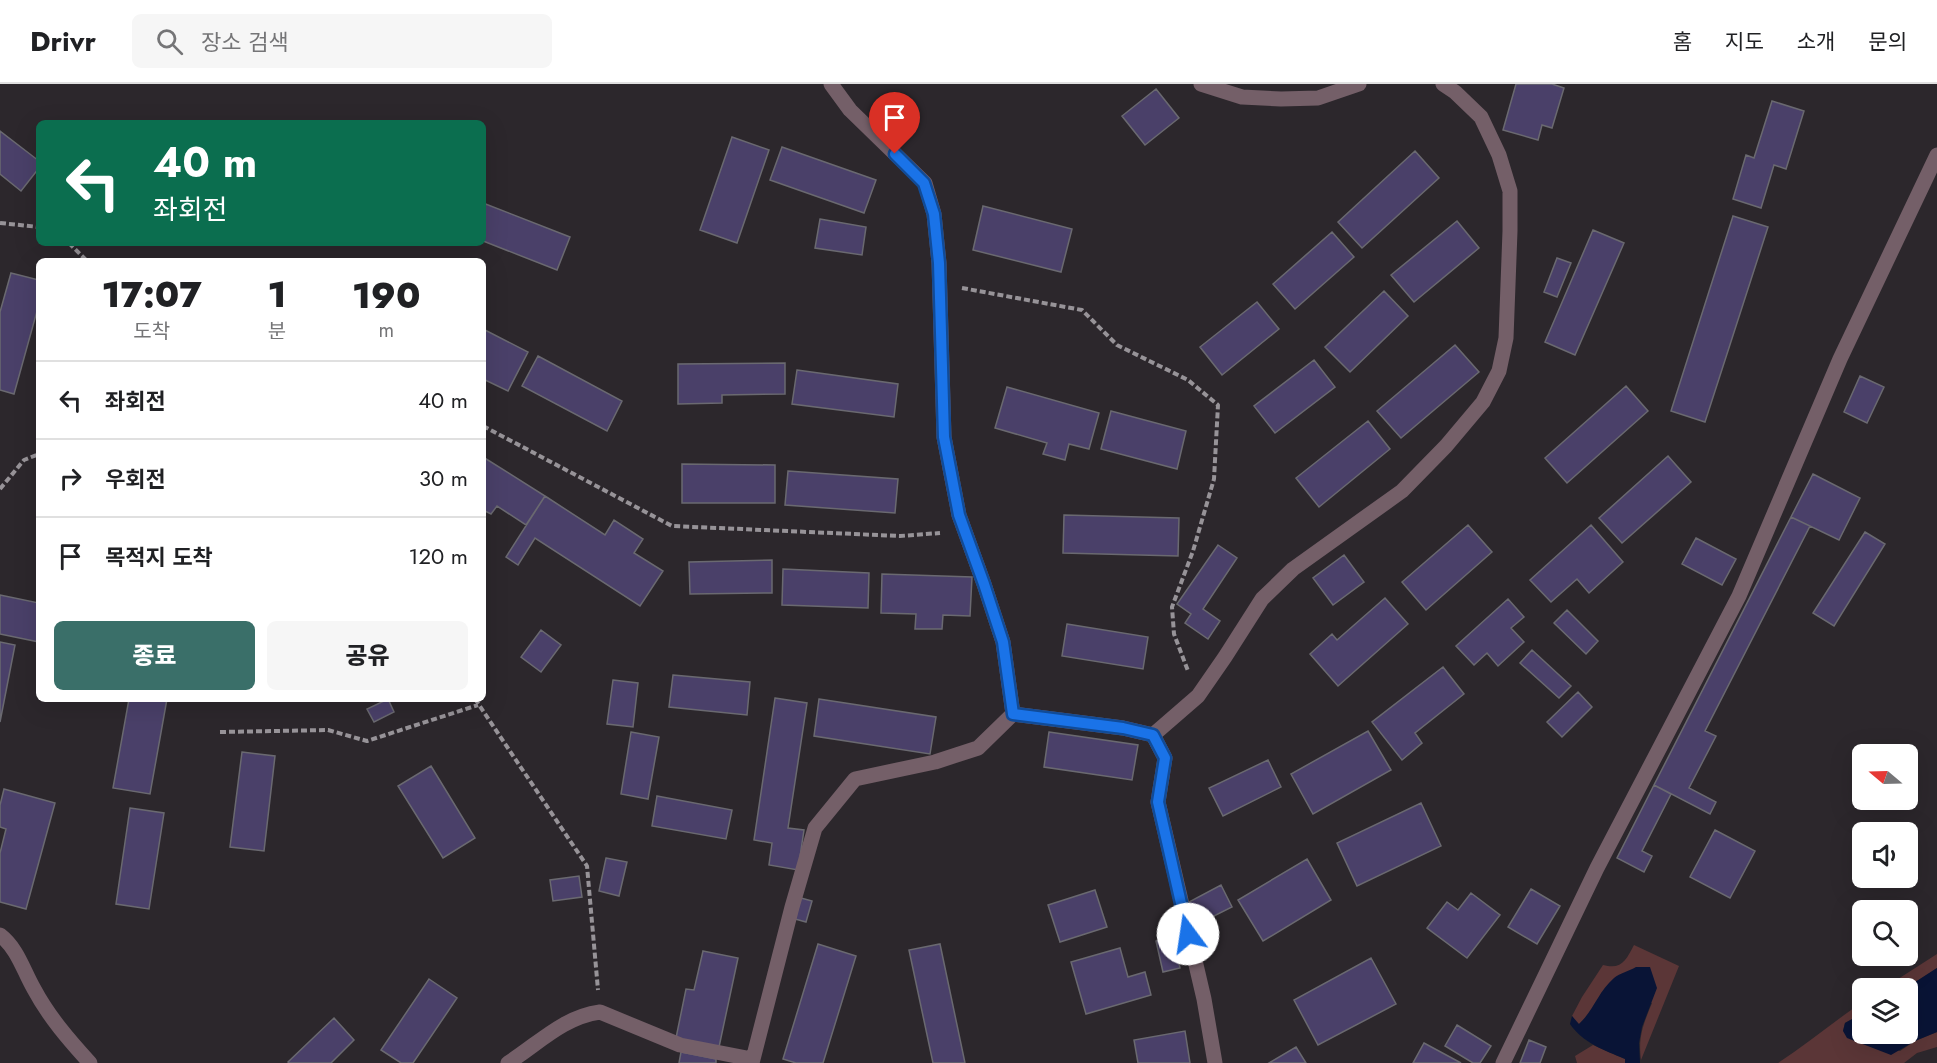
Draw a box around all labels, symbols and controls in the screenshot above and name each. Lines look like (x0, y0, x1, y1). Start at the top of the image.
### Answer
search box (132, 14, 552, 68)
text: Drivr (30, 21, 96, 62)
icon: search (153, 25, 186, 58)
text: 장소 검색 (201, 26, 289, 58)
text: 홈 (1673, 27, 1692, 57)
text: 지도 (1725, 27, 1764, 57)
text: 소개 (1797, 27, 1835, 57)
text: 문의 (1868, 27, 1907, 57)
pin (869, 92, 920, 154)
icon: arrive (878, 101, 911, 134)
text: 40 m (153, 132, 257, 193)
icon: left (54, 144, 132, 222)
text: 좌회전 (153, 190, 228, 229)
text: 17:07 (102, 268, 202, 320)
text: 1 (267, 268, 286, 320)
text: 190 (352, 269, 420, 321)
text: m (378, 316, 394, 345)
text: 도착 (133, 317, 170, 346)
text: 분 (268, 317, 286, 346)
icon: left (54, 384, 87, 417)
text: 40 m (418, 384, 468, 416)
text: 좌회전 (105, 385, 166, 417)
icon: right (54, 462, 87, 495)
text: 30 m (419, 462, 468, 494)
text: 우회전 (105, 463, 166, 495)
icon: arrive (54, 540, 87, 573)
text: 120 m (409, 540, 468, 572)
text: 목적지 도착 (105, 541, 213, 573)
button: 종료 (54, 621, 255, 690)
button: 공유 (267, 621, 468, 690)
north arrow (1852, 744, 1918, 810)
map controls (1852, 744, 1918, 1044)
button: sound (1852, 822, 1918, 888)
button: search (1852, 900, 1918, 966)
position arrow (1156, 902, 1220, 966)
button: layers (1852, 978, 1918, 1044)

